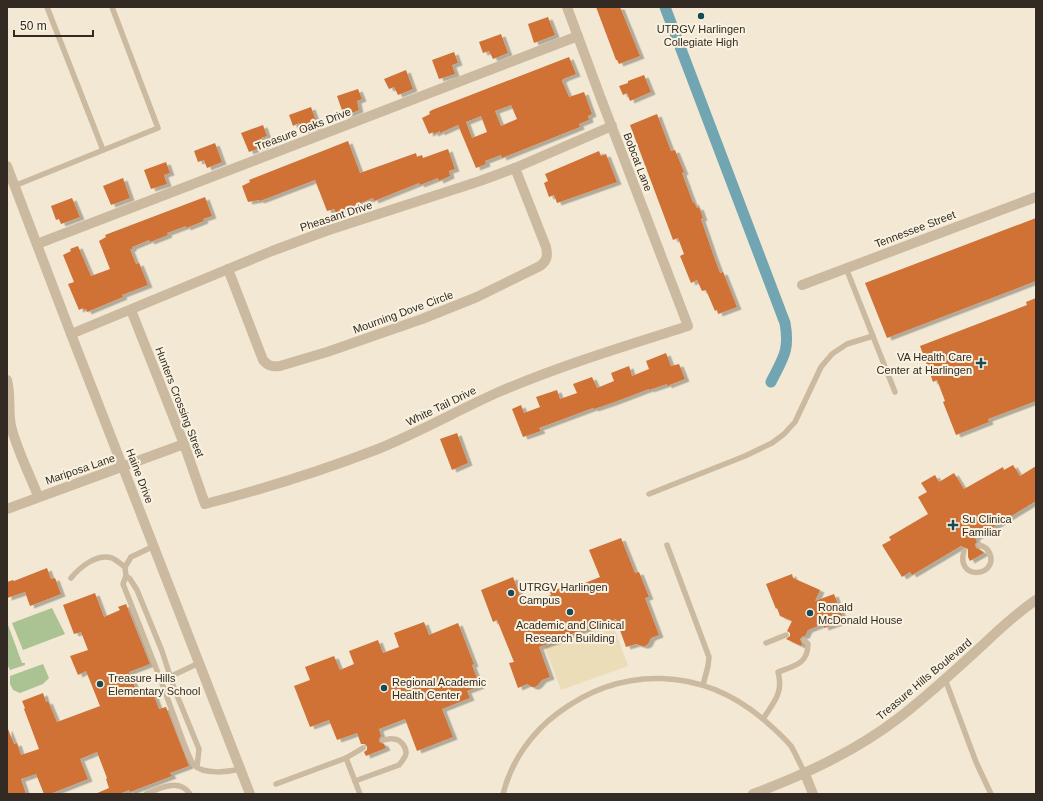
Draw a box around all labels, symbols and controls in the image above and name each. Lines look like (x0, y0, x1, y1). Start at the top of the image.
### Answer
marker: UTRGV Harlingen Collegiate High (696, 11, 706, 21)
scale bar (14, 12, 93, 38)
text: 50 m (20, 19, 47, 33)
place label: UTRGV Harlingen Collegiate High (657, 23, 745, 48)
street label: Treasure Oaks Drive (254, 105, 352, 153)
street label: Bobcat Lane (621, 131, 655, 193)
street label: Pheasant Drive (298, 199, 374, 233)
street label: Tennessee Street (873, 208, 957, 250)
street label: Mourning Dove Circle (351, 288, 455, 336)
street label: Hunters Crossing Street (153, 345, 207, 459)
place label: VA Health Care Center at Harlingen (877, 351, 972, 376)
marker: VA Health Care Center at Harlingen (975, 357, 987, 369)
street label: White Tail Drive (404, 384, 478, 428)
street label: Haine Drive (124, 447, 156, 505)
street label: Mariposa Lane (44, 451, 116, 487)
place label: Su Clinica Familiar (962, 513, 1012, 538)
marker: Su Clinica Familiar (947, 519, 959, 531)
place label: UTRGV Harlingen Campus (519, 581, 608, 606)
marker: UTRGV Harlingen Campus (506, 588, 516, 598)
place label: Ronald McDonald House (818, 601, 902, 626)
marker: Academic and Clinical Research Building (565, 607, 575, 617)
marker: Ronald McDonald House (805, 608, 815, 618)
place label: Academic and Clinical Research Building (516, 619, 624, 644)
street label: Treasure Hills Boulevard (874, 636, 974, 722)
place label: Treasure Hills Elementary School (108, 672, 200, 697)
place label: Regional Academic Health Center (392, 676, 487, 701)
marker: Treasure Hills Elementary School (95, 679, 105, 689)
marker: Regional Academic Health Center (379, 683, 389, 693)

